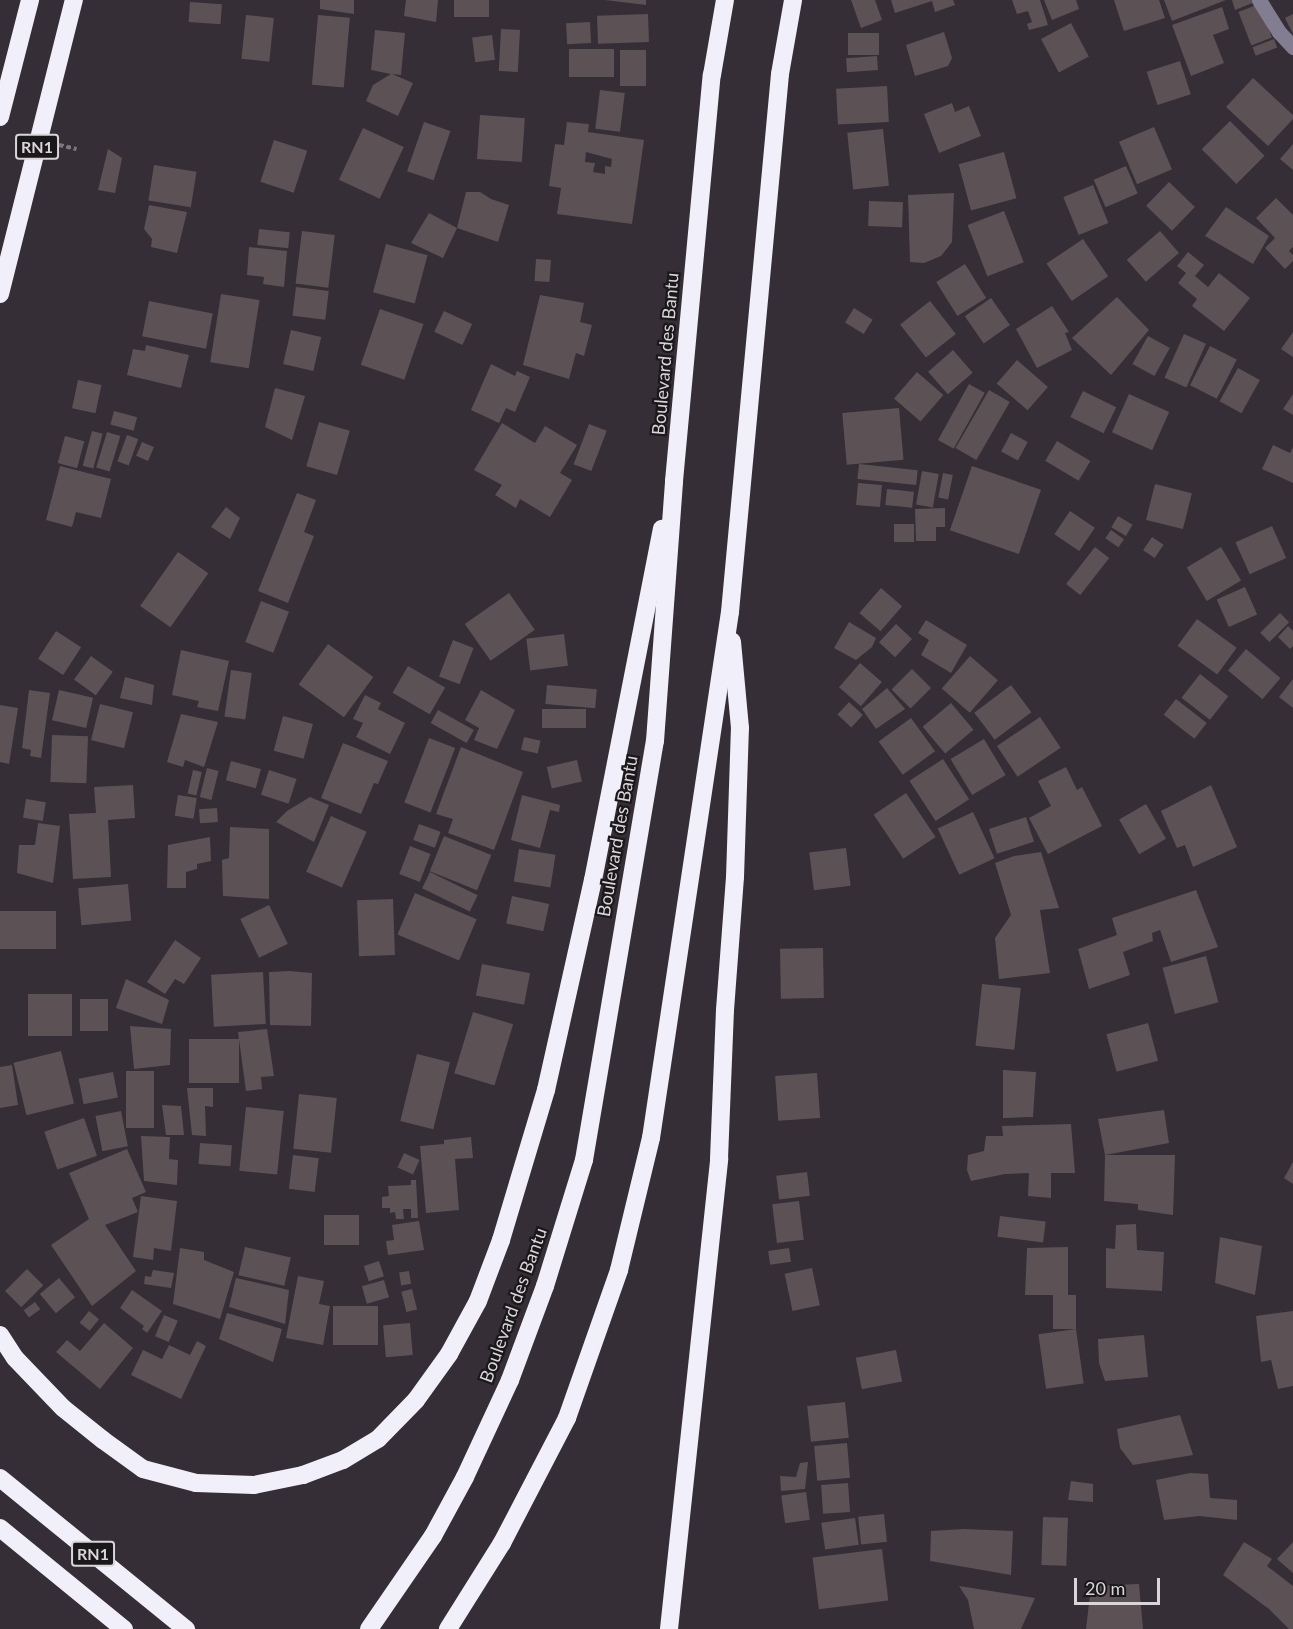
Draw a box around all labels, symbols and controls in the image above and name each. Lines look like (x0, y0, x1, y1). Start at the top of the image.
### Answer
road number: RN1 (15, 134, 60, 160)
street label: Boulevard des Bantu (647, 272, 683, 436)
street label: Boulevard des Bantu (592, 754, 642, 918)
street label: Boulevard des Bantu (475, 1225, 551, 1385)
road number: RN1 (70, 1541, 116, 1567)
scale bar (1077, 1566, 1162, 1604)
text: 20 m (1085, 1577, 1125, 1599)

